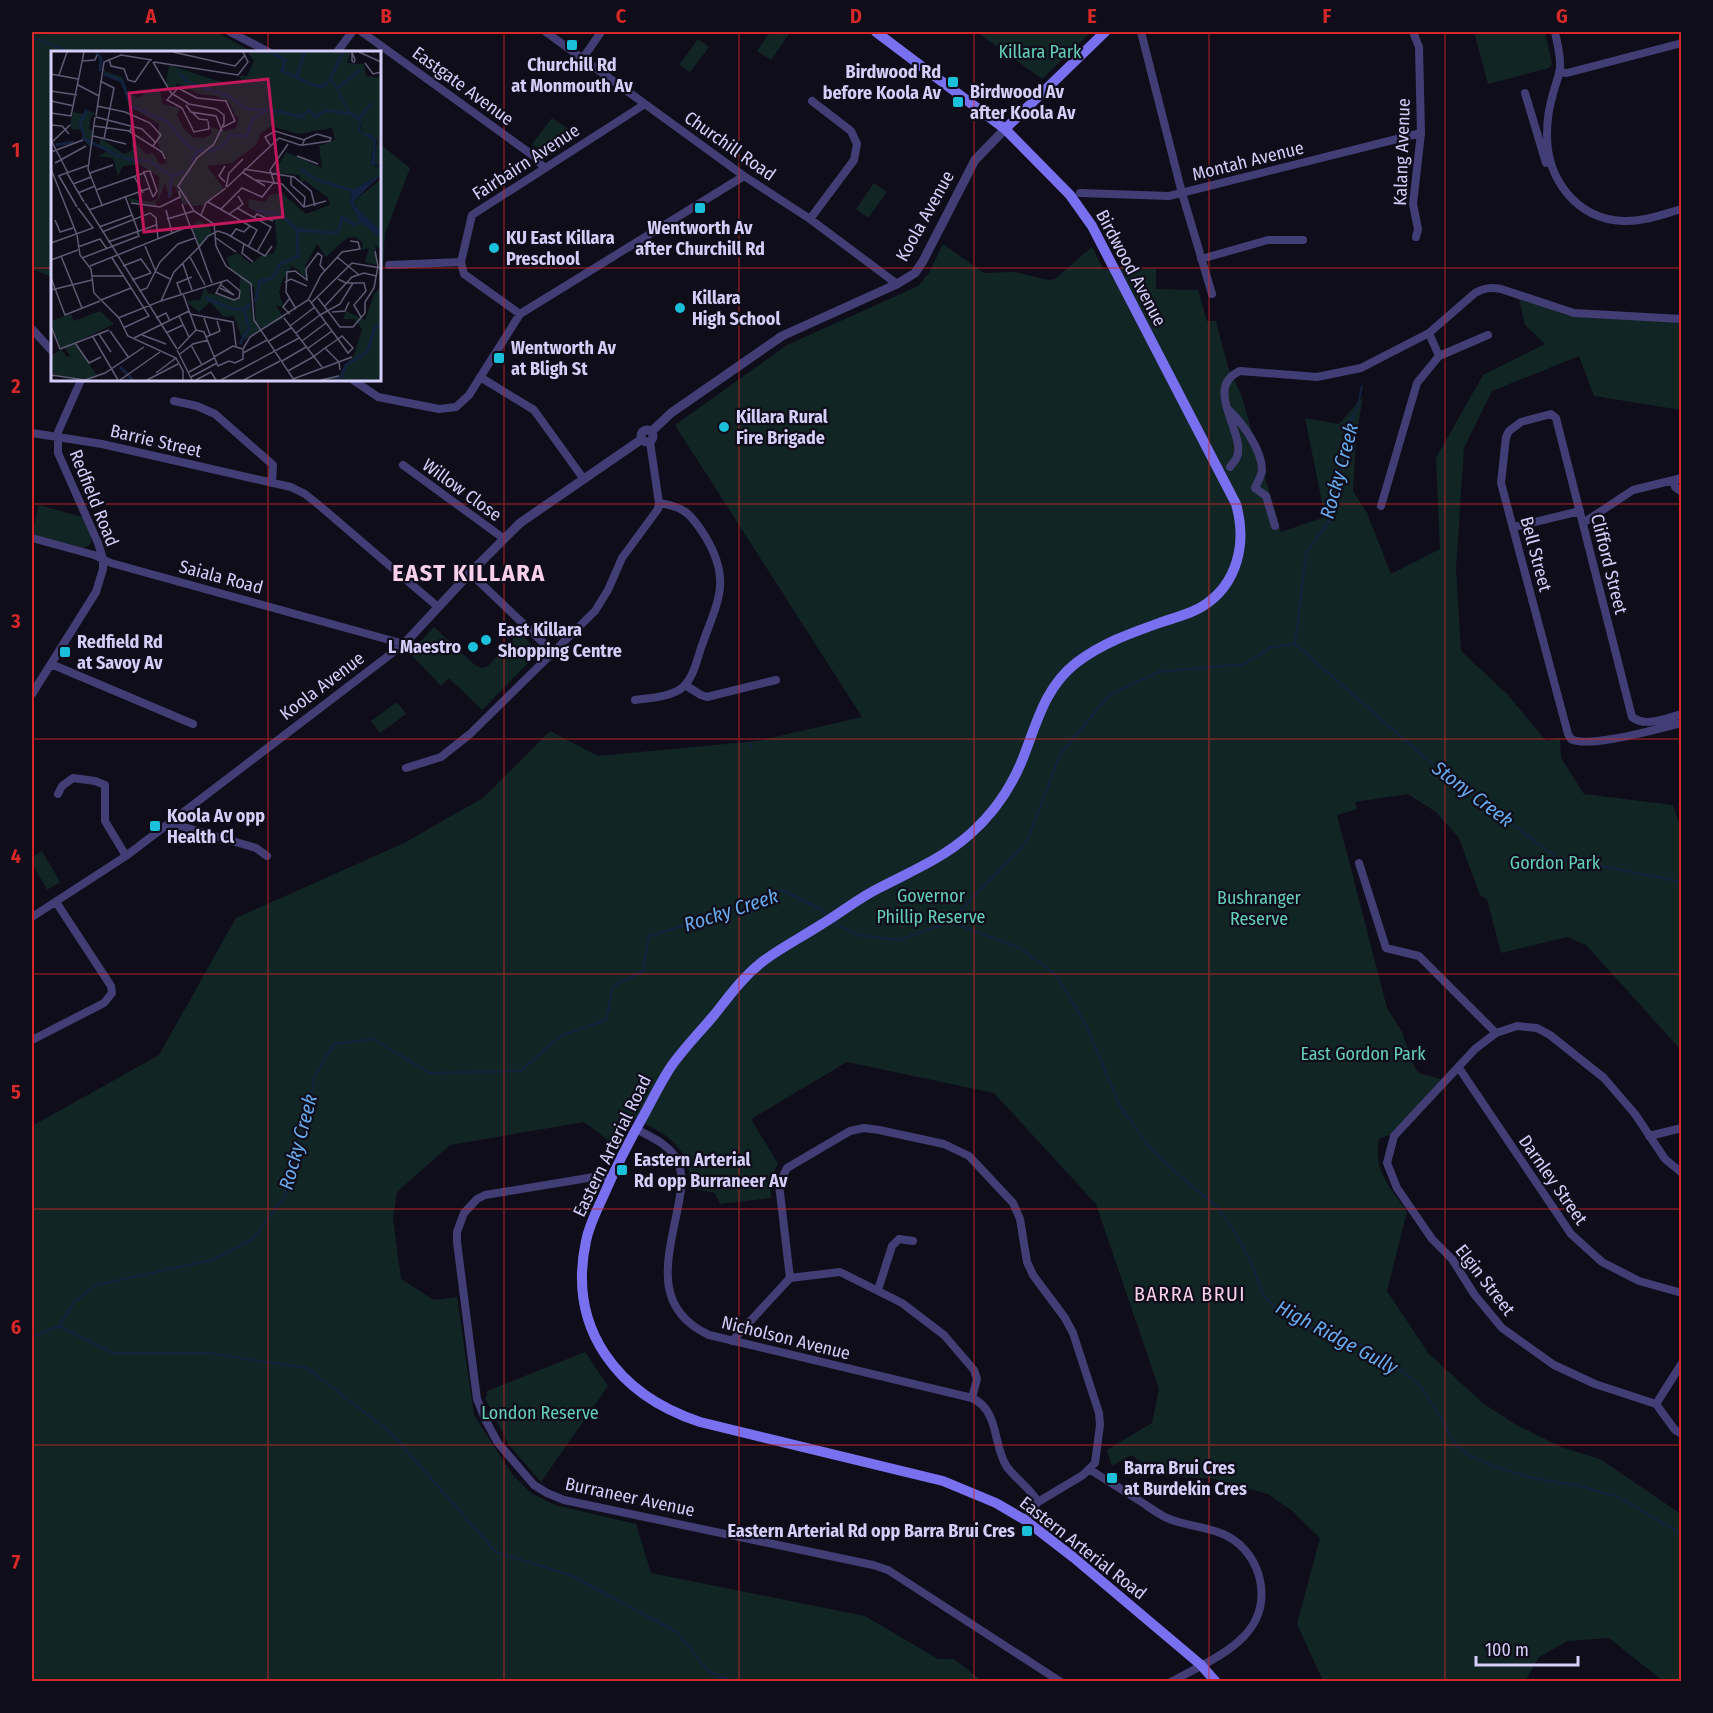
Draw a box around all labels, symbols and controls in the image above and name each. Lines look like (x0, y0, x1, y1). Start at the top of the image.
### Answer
text: A (145, 4, 158, 28)
text: B (380, 4, 392, 28)
text: C (616, 4, 627, 28)
text: D (850, 4, 862, 28)
text: E (1087, 4, 1097, 28)
text: F (1323, 4, 1332, 28)
text: G (1556, 4, 1568, 28)
marker: Churchill Rd at Monmouth Av (565, 38, 579, 52)
park label: Killara Park (998, 41, 1082, 63)
street label: Eastgate Avenue (408, 42, 518, 130)
inset map (51, 51, 381, 381)
place label: Churchill Rd at Monmouth Av (511, 54, 633, 97)
place label: Birdwood Rd before Koola Av (823, 61, 942, 104)
marker: Birdwood Rd before Koola Av (946, 75, 960, 89)
place label: Birdwood Av after Koola Av (970, 81, 1076, 124)
marker: Birdwood Av after Koola Av (951, 95, 965, 109)
street label: Kalang Avenue (1389, 98, 1415, 206)
street label: Churchill Road (680, 106, 780, 186)
street label: Fairbairn Avenue (468, 119, 584, 205)
street label: Montah Avenue (1190, 136, 1306, 185)
text: 1 (12, 138, 20, 162)
street label: Koola Avenue (891, 167, 959, 265)
marker: Wentworth Av after Churchill Rd (693, 201, 707, 215)
street label: Birdwood Avenue (1091, 206, 1171, 330)
place label: Wentworth Av after Churchill Rd (635, 217, 765, 260)
place label: KU East Killara Preschool (506, 227, 615, 270)
marker: KU East Killara Preschool (487, 241, 501, 255)
place label: Killara High School (692, 287, 780, 330)
marker: Killara High School (673, 301, 687, 315)
place label: Wentworth Av at Bligh St (511, 337, 616, 380)
marker: Wentworth Av at Bligh St (492, 351, 506, 365)
text: 2 (10, 374, 21, 398)
place label: Killara Rural Fire Brigade (736, 406, 828, 449)
street label: Barrie Street (108, 420, 204, 462)
marker: Killara Rural Fire Brigade (717, 420, 731, 434)
water label: Rocky Creek (1315, 421, 1363, 521)
street label: Redfield Road (65, 446, 123, 550)
street label: Willow Close (418, 454, 506, 526)
street label: Clifford Street (1586, 512, 1632, 616)
street label: Bell Street (1515, 514, 1557, 594)
street label: Saiala Road (177, 555, 265, 599)
district label: EAST KILLARA (392, 559, 546, 587)
text: 3 (10, 609, 21, 633)
place label: East Killara Shopping Centre (498, 619, 622, 662)
place label: Redfield Rd at Savoy Av (77, 631, 163, 674)
marker: East Killara Shopping Centre (479, 633, 493, 647)
place label: L Maestro (388, 636, 461, 658)
marker: L Maestro (466, 640, 480, 654)
marker: Redfield Rd at Savoy Av (58, 645, 72, 659)
street label: Koola Avenue (275, 647, 369, 725)
water label: Stony Creek (1427, 755, 1518, 832)
place label: Koola Av opp Health Cl (167, 805, 265, 848)
marker: Koola Av opp Health Cl (148, 819, 162, 833)
text: 4 (11, 844, 21, 868)
park label: Gordon Park (1510, 852, 1601, 874)
water label: Rocky Creek (681, 883, 781, 937)
park label: Governor Phillip Reserve (876, 885, 986, 928)
park label: Bushranger Reserve (1217, 887, 1302, 930)
park label: East Gordon Park (1300, 1043, 1426, 1065)
street label: Eastern Arterial Road (568, 1071, 656, 1221)
text: 5 (11, 1080, 21, 1104)
water label: Rocky Creek (274, 1092, 322, 1192)
street label: Darnley Street (1514, 1131, 1592, 1229)
place label: Eastern Arterial Rd opp Burraneer Av (634, 1149, 788, 1192)
marker: Eastern Arterial Rd opp Burraneer Av (615, 1163, 629, 1177)
street label: Elgin Street (1450, 1240, 1520, 1320)
district label: BARRA BRUI (1134, 1282, 1246, 1306)
water label: High Ridge Gully (1272, 1295, 1403, 1380)
street label: Nicholson Avenue (719, 1311, 853, 1365)
text: 6 (11, 1315, 21, 1339)
park label: London Reserve (481, 1402, 599, 1424)
place label: Barra Brui Cres at Burdekin Cres (1124, 1457, 1247, 1500)
marker: Barra Brui Cres at Burdekin Cres (1105, 1471, 1119, 1485)
street label: Burraneer Avenue (563, 1473, 697, 1521)
street label: Eastern Arterial Road (1015, 1492, 1151, 1604)
place label: Eastern Arterial Rd opp Barra Brui Cres (727, 1520, 1015, 1542)
marker: Eastern Arterial Rd opp Barra Brui Cres (1020, 1524, 1034, 1538)
text: 7 (12, 1550, 21, 1574)
scale bar (1476, 1629, 1578, 1667)
text: 100 m (1485, 1639, 1529, 1661)

